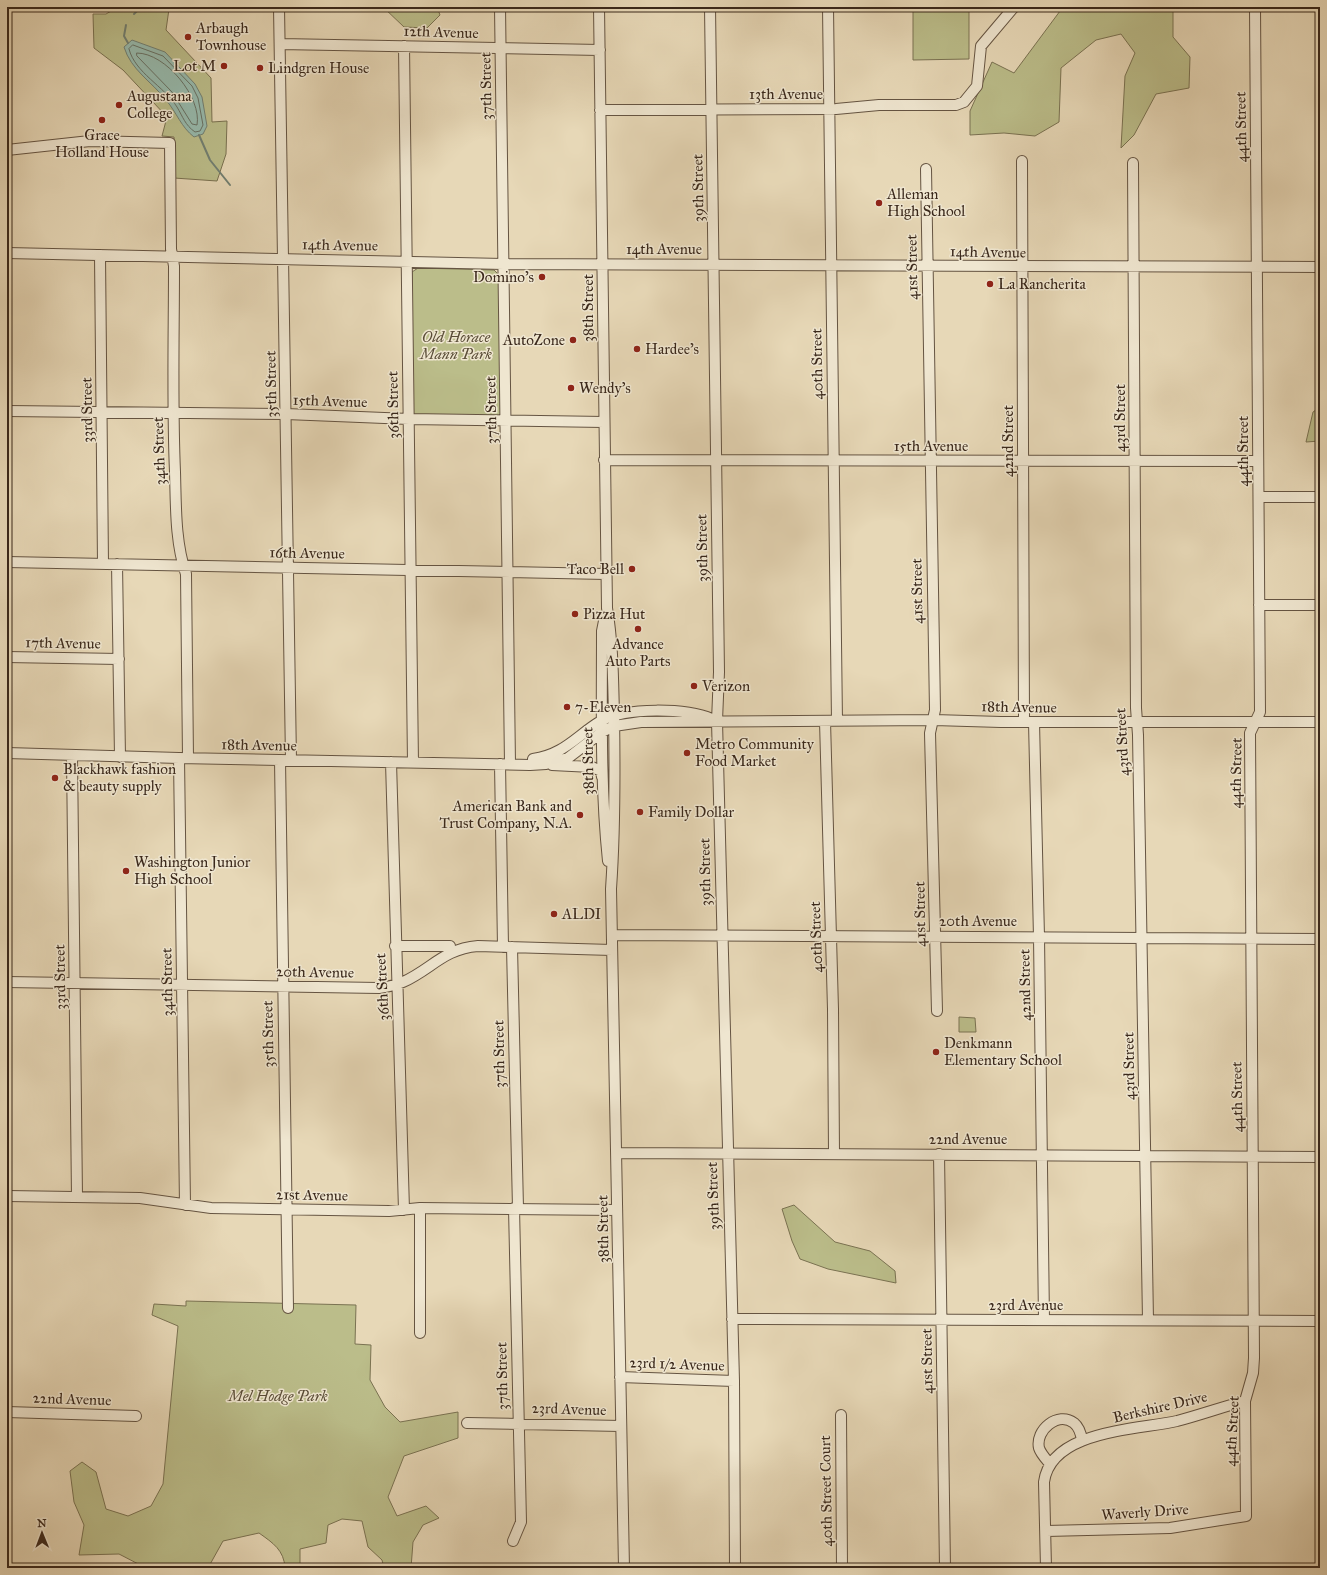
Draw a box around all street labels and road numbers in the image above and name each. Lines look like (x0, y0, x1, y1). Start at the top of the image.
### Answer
street label: 12th Avenue (403, 22, 479, 42)
street label: 37th Street (476, 51, 496, 120)
street label: 13th Avenue (749, 85, 823, 103)
street label: 44th Street (1231, 91, 1251, 163)
street label: 39th Street (688, 153, 708, 222)
street label: 41st Street (902, 233, 922, 300)
street label: 14th Avenue (302, 235, 378, 255)
street label: 14th Avenue (626, 240, 702, 258)
street label: 14th Avenue (950, 242, 1026, 262)
street label: 38th Street (579, 273, 597, 342)
street label: 40th Street (807, 328, 827, 400)
street label: 35th Street (261, 350, 281, 418)
street label: 36th Street (383, 370, 403, 439)
street label: 37th Street (481, 375, 501, 444)
street label: 33rd Street (77, 376, 97, 443)
street label: 43rd Street (1111, 383, 1129, 452)
street label: 15th Avenue (292, 391, 368, 411)
street label: 42nd Street (999, 404, 1017, 477)
street label: 44th Street (1234, 415, 1252, 486)
street label: 34th Street (149, 416, 169, 486)
street label: 15th Avenue (894, 437, 968, 455)
street label: 39th Street (692, 513, 712, 582)
street label: 16th Avenue (269, 543, 345, 563)
street label: 41st Street (907, 557, 927, 624)
street label: 17th Avenue (25, 633, 101, 653)
street label: 18th Avenue (981, 697, 1057, 717)
street label: 43rd Street (1111, 707, 1133, 776)
street label: 38th Street (578, 726, 598, 795)
street label: 18th Avenue (221, 735, 297, 755)
street label: 44th Street (1226, 737, 1246, 809)
street label: 39th Street (695, 837, 715, 906)
street label: 41st Street (910, 880, 930, 947)
street label: 40th Street (806, 900, 826, 973)
street label: 20th Avenue (939, 912, 1017, 930)
street label: 33rd Street (50, 943, 70, 1010)
street label: 34th Street (157, 947, 177, 1016)
street label: 42nd Street (1015, 948, 1035, 1021)
street label: 36th Street (371, 952, 393, 1021)
street label: 20th Avenue (276, 962, 354, 982)
street label: 35th Street (258, 1000, 278, 1068)
street label: 37th Street (489, 1019, 509, 1088)
street label: 43rd Street (1119, 1031, 1139, 1100)
street label: 44th Street (1227, 1061, 1247, 1133)
street label: 22nd Avenue (929, 1130, 1007, 1148)
street label: 39th Street (703, 1161, 723, 1230)
street label: 21st Avenue (276, 1185, 348, 1205)
street label: 38th Street (593, 1194, 613, 1263)
street label: 23rd Avenue (989, 1296, 1063, 1314)
street label: 41st Street (917, 1327, 937, 1394)
street label: 37th Street (492, 1341, 512, 1410)
street label: 23rd 1/2 Avenue (629, 1353, 725, 1375)
street label: Berkshire Drive (1111, 1387, 1209, 1427)
street label: 22nd Avenue (32, 1389, 112, 1409)
street label: 44th Street (1221, 1394, 1243, 1467)
street label: 23rd Avenue (531, 1399, 607, 1419)
street label: 40th Street Court (816, 1435, 836, 1547)
street label: Waverly Drive (1101, 1500, 1189, 1524)

